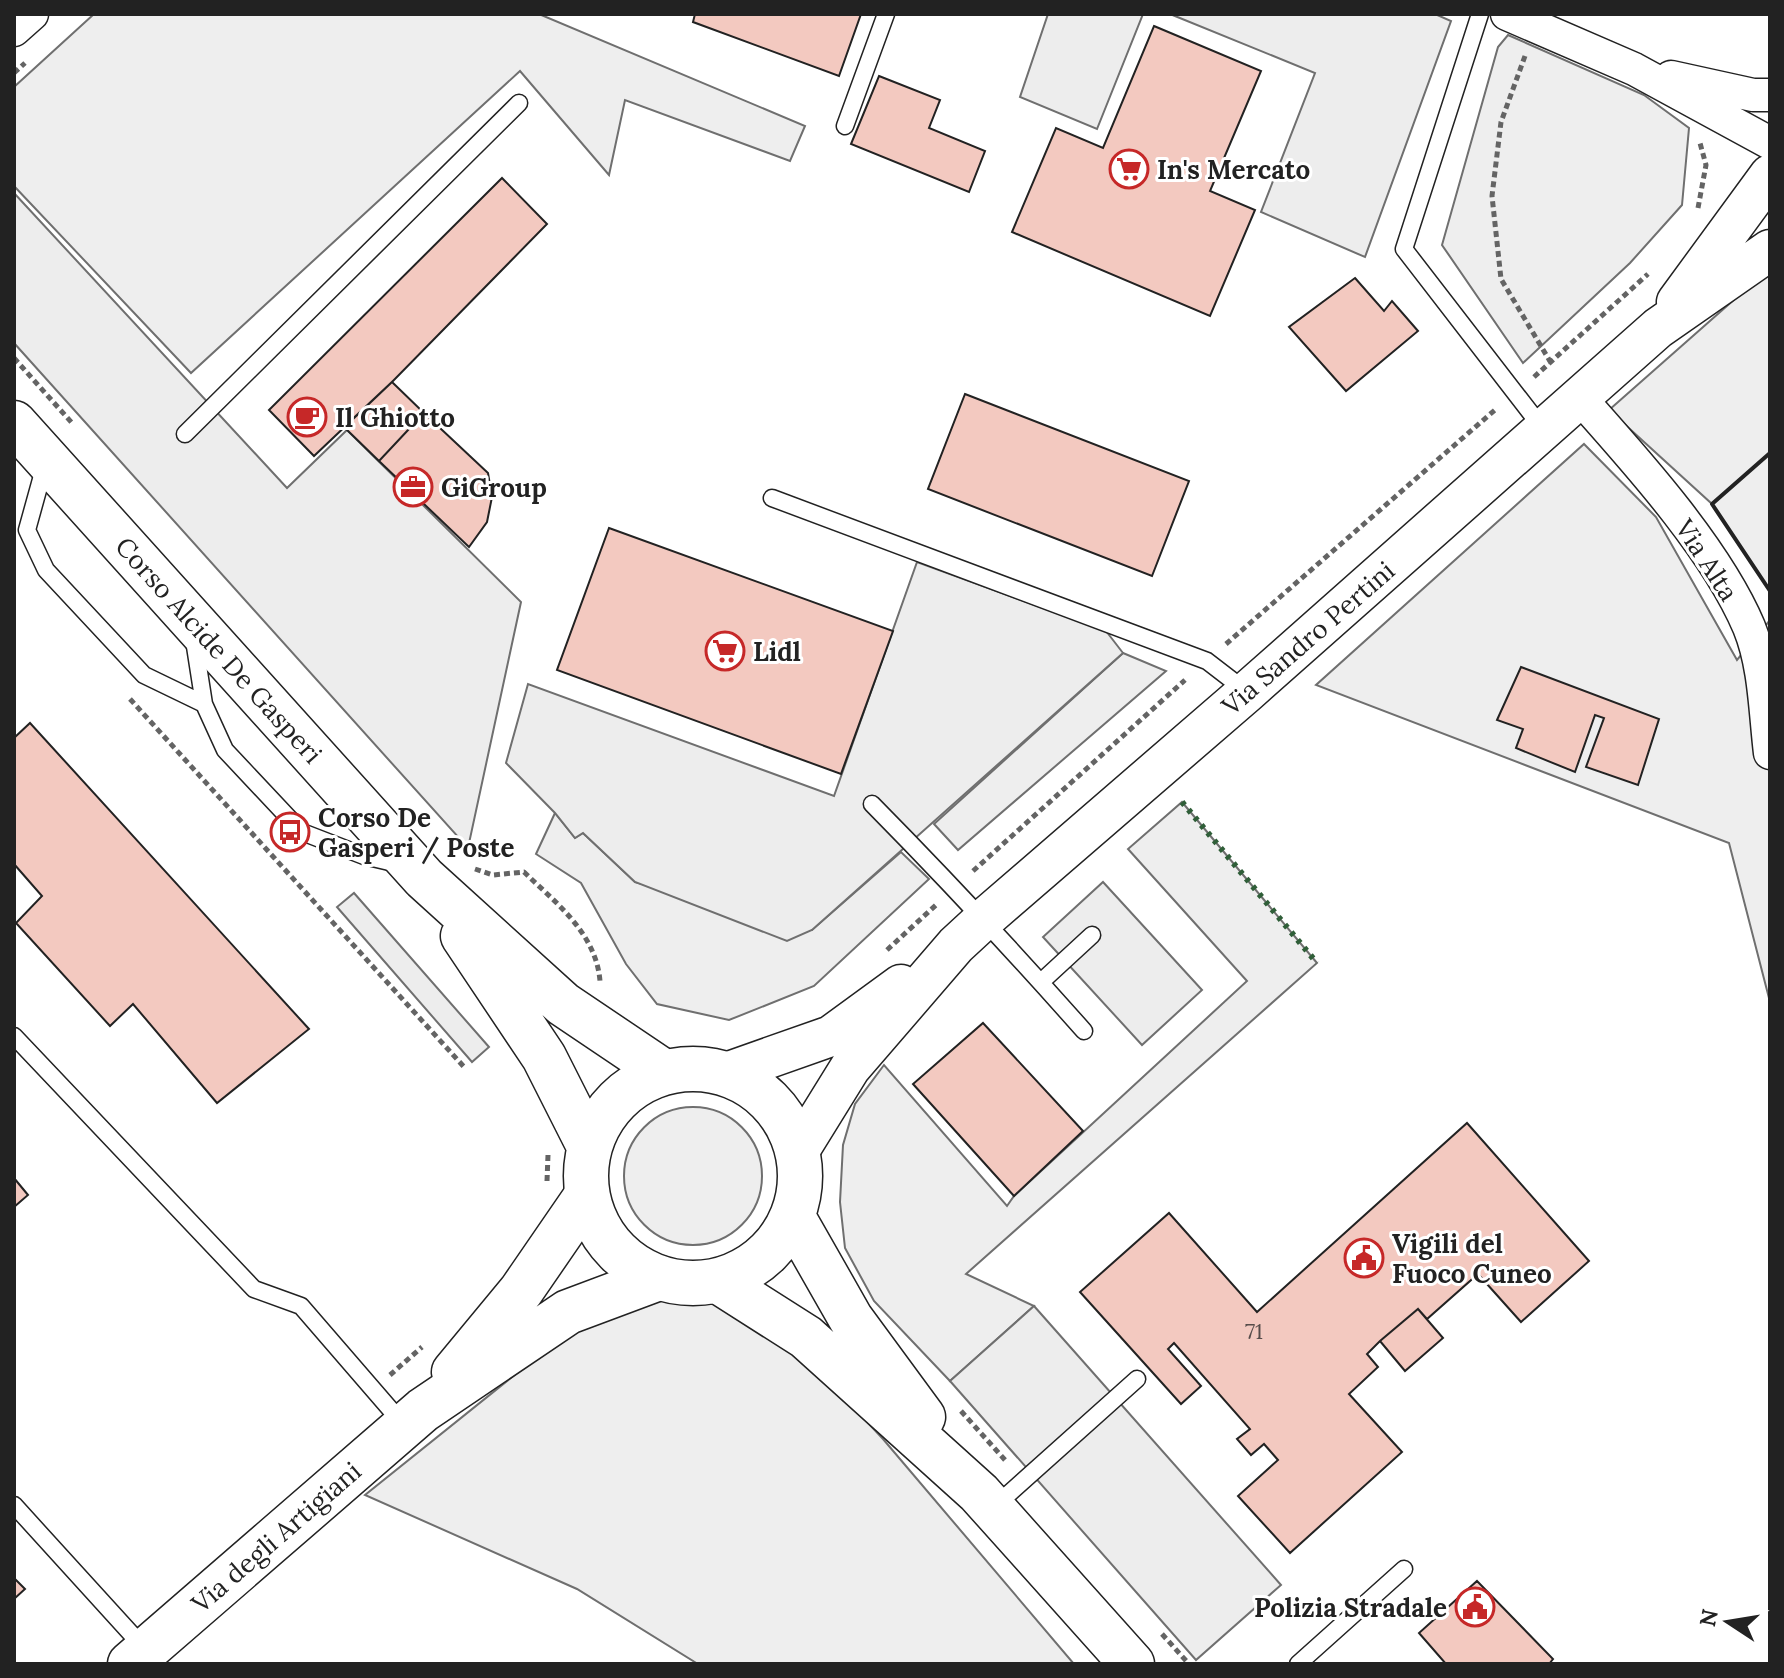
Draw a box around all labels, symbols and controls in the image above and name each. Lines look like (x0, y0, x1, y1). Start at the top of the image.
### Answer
supermarket icon: In's Mercato (1108, 148, 1150, 190)
place label: In's Mercato (1157, 153, 1310, 186)
cafe icon: Il Ghiotto (286, 396, 328, 438)
place label: Il Ghiotto (335, 401, 455, 434)
office icon: GiGroup (392, 466, 434, 508)
place label: GiGroup (441, 471, 547, 504)
street label: Via Alta (1668, 512, 1746, 607)
street label: Corso Alcide De Gasperi (109, 530, 329, 770)
street label: Via Sandro Pertini (1214, 554, 1401, 723)
supermarket icon: Lidl (704, 630, 746, 672)
place label: Lidl (753, 635, 801, 668)
place label: Corso De Gasperi / Poste (318, 801, 515, 865)
bus stop icon: Corso De Gasperi / Poste (269, 811, 311, 853)
place label: Vigili del Fuoco Cuneo (1392, 1227, 1552, 1290)
public building icon: Vigili del Fuoco Cuneo (1343, 1237, 1385, 1279)
house number: 71 (1245, 1317, 1263, 1345)
street label: Via degli Artigiani (184, 1454, 368, 1620)
north arrow (1688, 1582, 1768, 1662)
public building icon: Polizia Stradale (1454, 1586, 1496, 1628)
place label: Polizia Stradale (1254, 1591, 1447, 1624)
text: N (1693, 1607, 1724, 1629)

